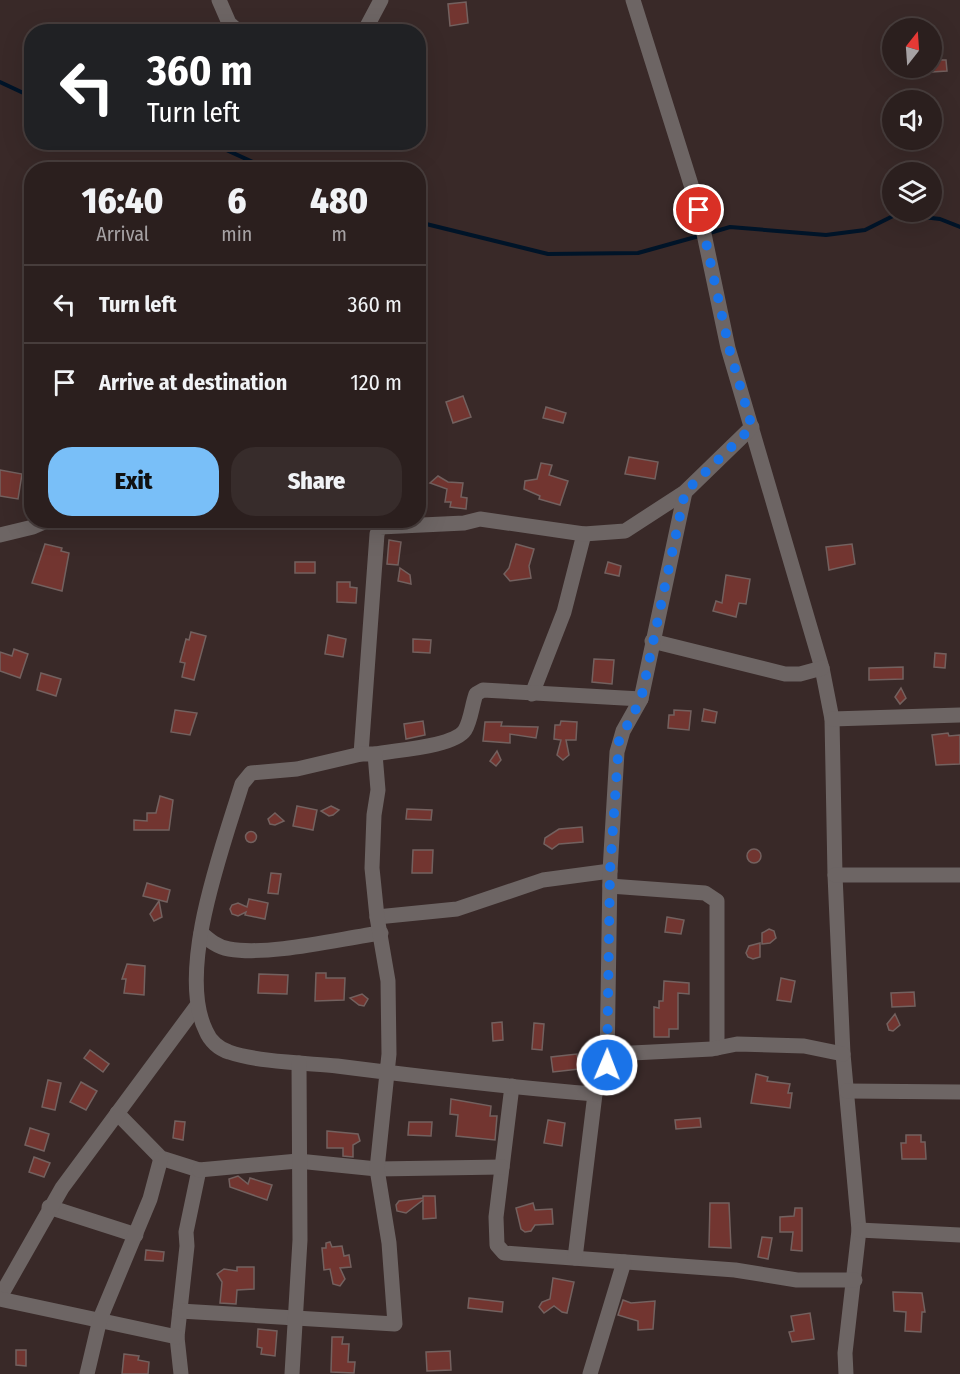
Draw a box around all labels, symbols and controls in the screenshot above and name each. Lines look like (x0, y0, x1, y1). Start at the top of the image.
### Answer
north arrow (882, 18, 942, 78)
map controls (882, 18, 942, 222)
text: 360 m (147, 46, 253, 96)
icon: left (48, 48, 126, 126)
button: sound (882, 90, 942, 150)
text: Turn left (147, 97, 240, 129)
button: layers (882, 162, 942, 222)
text: 16:40 (82, 179, 163, 223)
text: 6 (227, 179, 246, 223)
text: 480 (310, 179, 368, 223)
pin (673, 184, 724, 235)
icon: arrive (682, 193, 715, 226)
text: Arrival (96, 222, 149, 246)
text: min (221, 222, 252, 246)
text: m (331, 222, 347, 246)
icon: left (48, 288, 81, 321)
text: Turn left (99, 291, 177, 318)
text: 360 m (348, 291, 402, 318)
icon: arrive (48, 366, 81, 399)
text: Arrive at destination (99, 369, 287, 396)
text: 120 m (350, 369, 402, 396)
button: Exit (48, 447, 219, 516)
button: Share (231, 447, 402, 516)
position arrow (575, 1033, 639, 1097)

